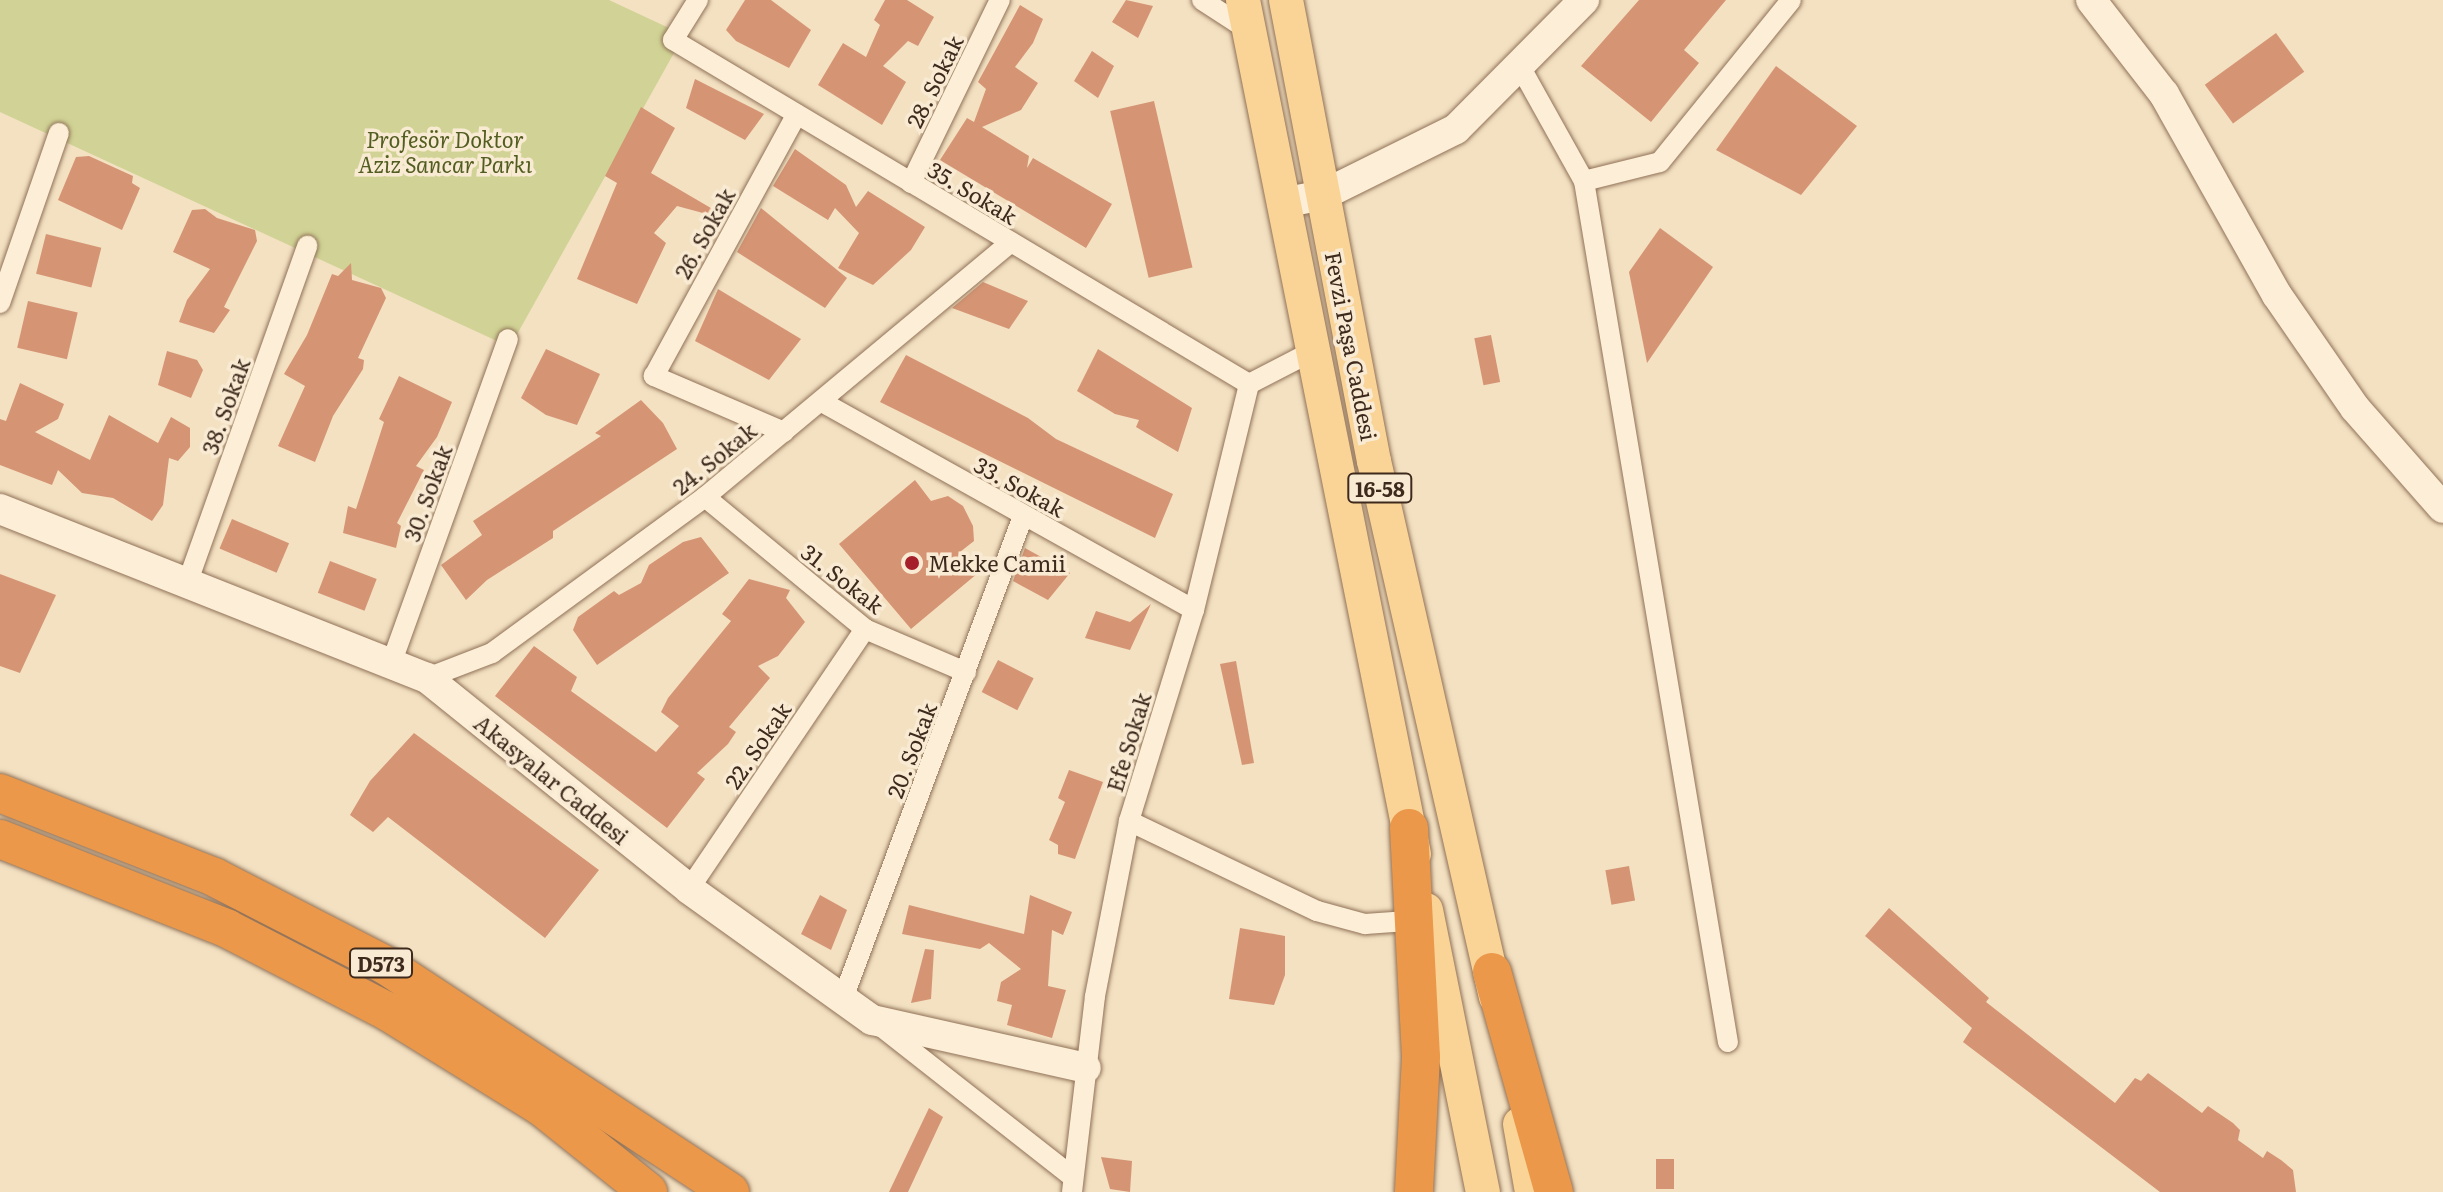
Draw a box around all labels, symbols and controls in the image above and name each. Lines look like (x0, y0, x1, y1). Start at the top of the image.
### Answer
street label: 28. Sokak (900, 31, 968, 131)
park label: Profesör Doktor Aziz Sancar Parkı (358, 125, 532, 176)
street label: 35. Sokak (924, 155, 1022, 229)
street label: 26. Sokak (668, 183, 740, 283)
street label: Fevzi Paşa Caddesi (1321, 249, 1383, 443)
street label: 38. Sokak (195, 354, 255, 458)
street label: 24. Sokak (667, 416, 761, 500)
street label: 30. Sokak (397, 441, 457, 545)
street label: 33. Sokak (970, 450, 1070, 522)
road number: 16-58 (1346, 472, 1414, 504)
street label: 31. Sokak (797, 538, 889, 618)
place label: Mekke Camii (928, 550, 1066, 576)
marker: Mekke Camii (903, 554, 921, 572)
street label: Efe Sokak (1100, 689, 1156, 795)
street label: 22. Sokak (719, 697, 795, 793)
street label: 20. Sokak (881, 699, 941, 801)
street label: Akasyalar Caddesi (470, 709, 634, 849)
road number: D573 (349, 947, 413, 979)

